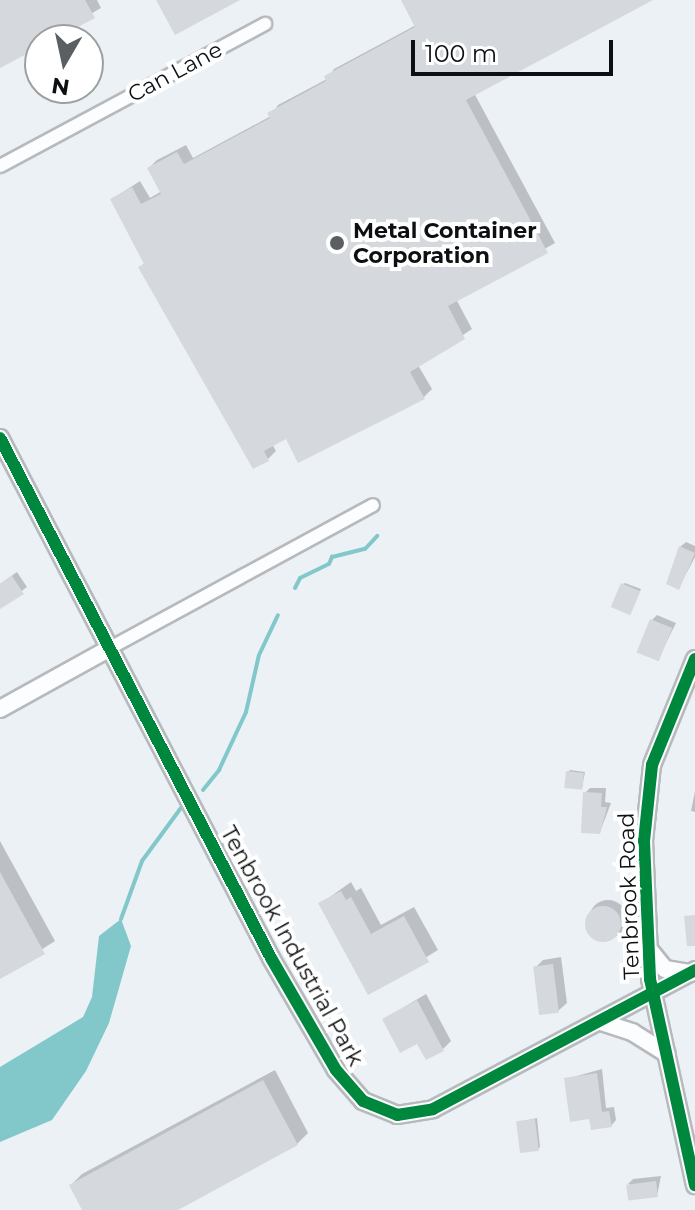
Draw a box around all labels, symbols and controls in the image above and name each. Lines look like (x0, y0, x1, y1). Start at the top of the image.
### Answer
north arrow (24, 24, 104, 104)
scale bar (415, 24, 617, 74)
street label: Can Lane (123, 36, 227, 108)
text: 100 m (425, 39, 497, 68)
text: N (50, 71, 71, 101)
place label: Metal Container Corporation (353, 217, 537, 268)
marker: Metal Container Corporation (328, 234, 346, 252)
street label: Tenbrook Road (613, 812, 645, 980)
street label: Tenbrook Industrial Park (215, 822, 369, 1070)

